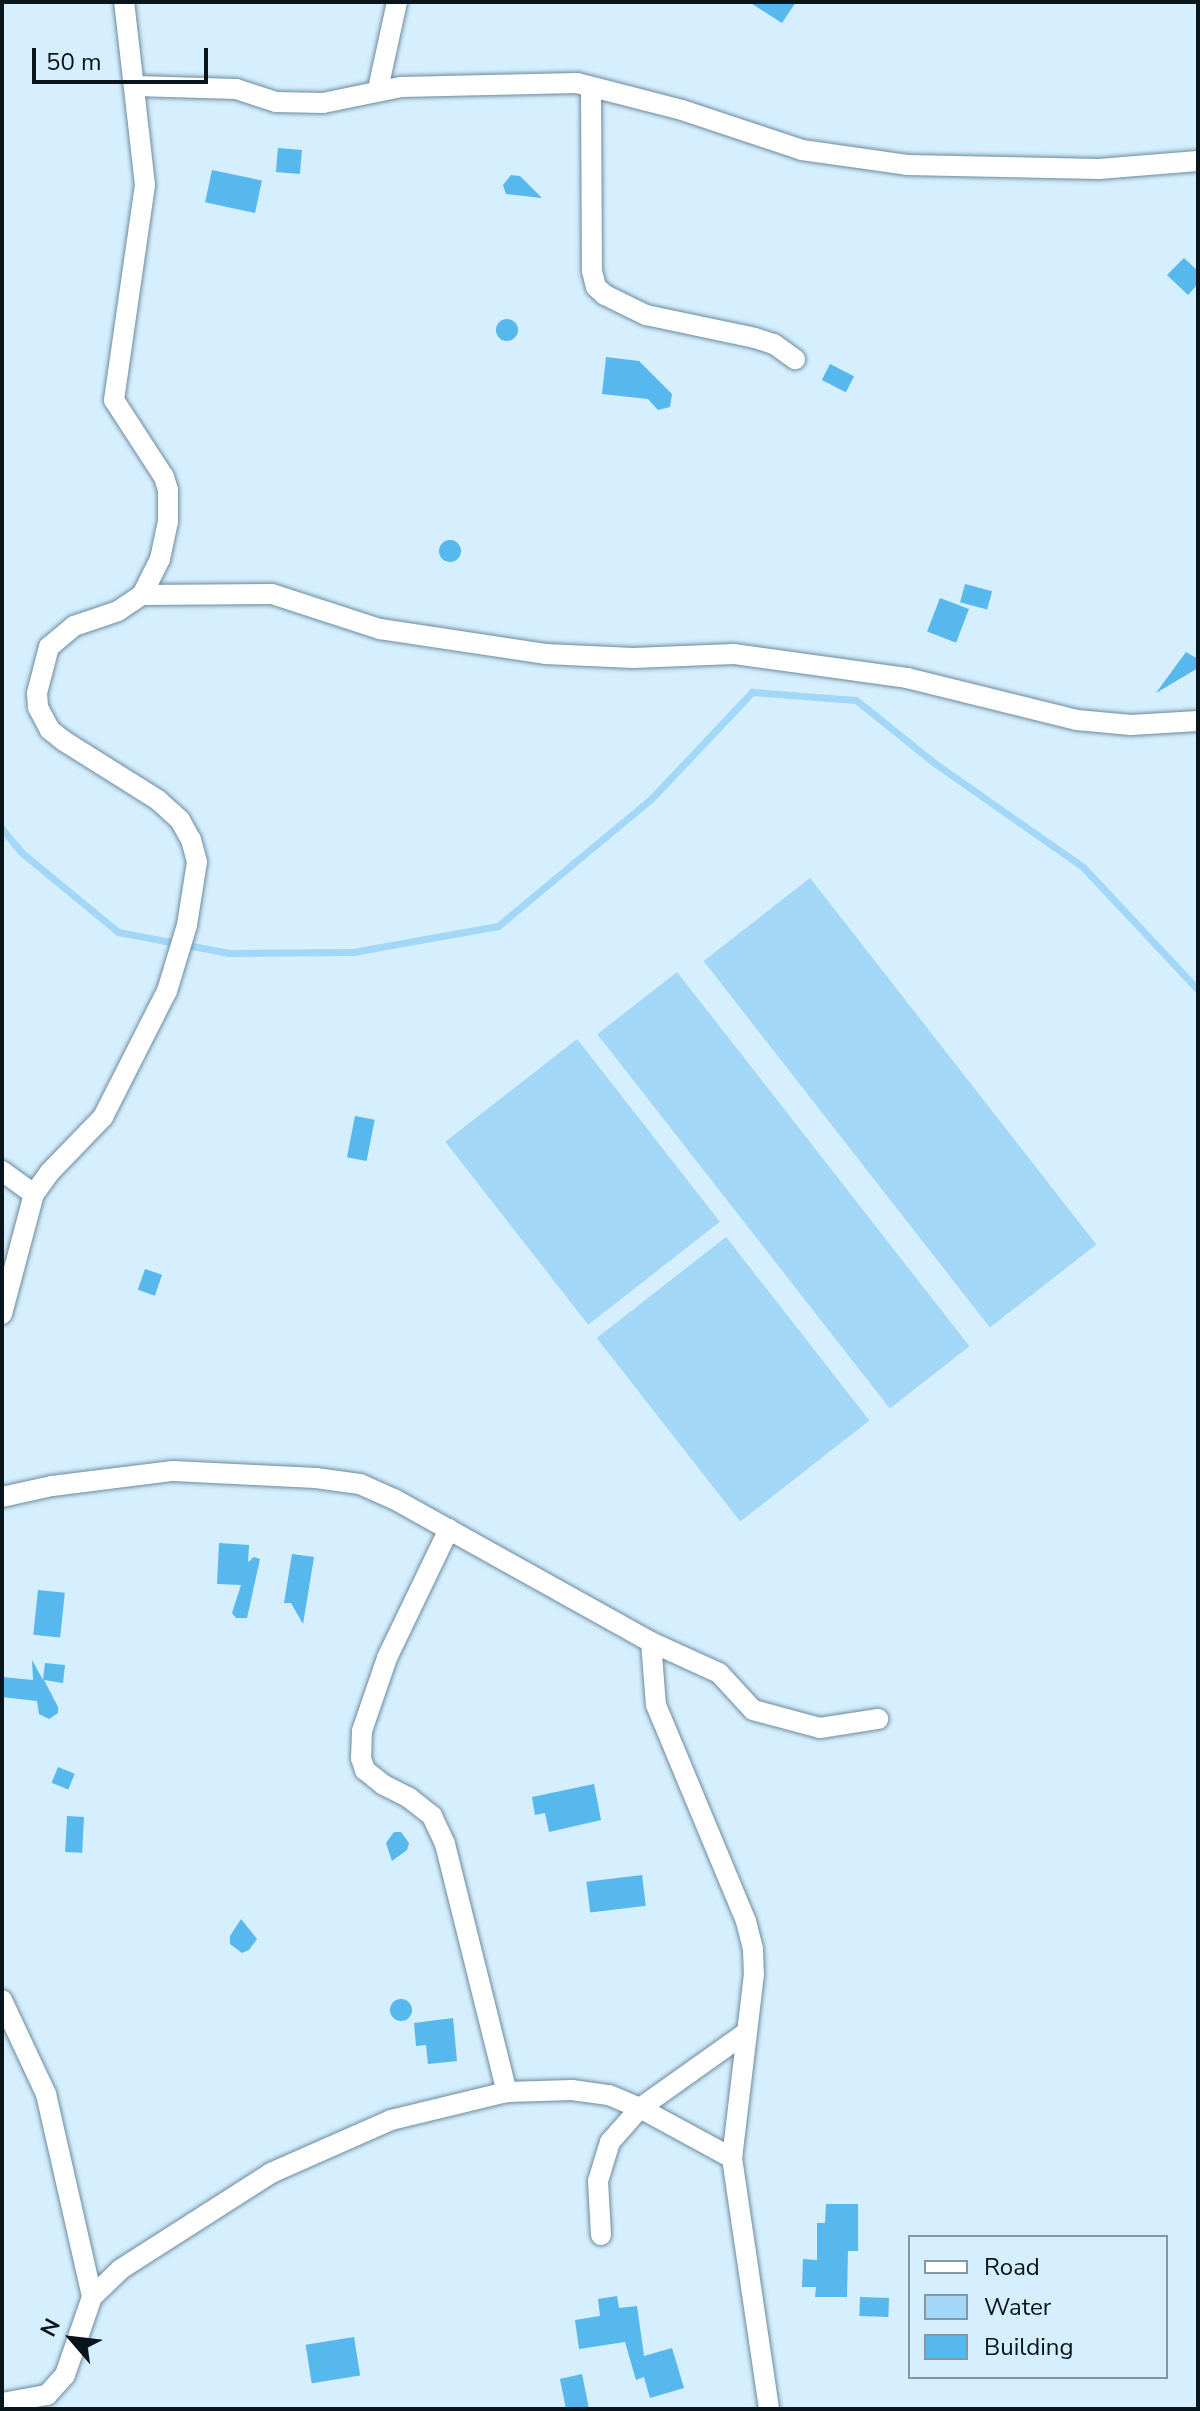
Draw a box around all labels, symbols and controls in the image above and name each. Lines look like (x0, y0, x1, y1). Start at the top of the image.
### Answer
scale bar (36, 32, 212, 82)
text: 50 m (46, 46, 102, 78)
legend (908, 2235, 1168, 2379)
text: Road (984, 2251, 1040, 2283)
text: Water (984, 2291, 1051, 2323)
north arrow (32, 2299, 112, 2379)
text: N (34, 2313, 68, 2342)
text: Building (984, 2331, 1074, 2363)

